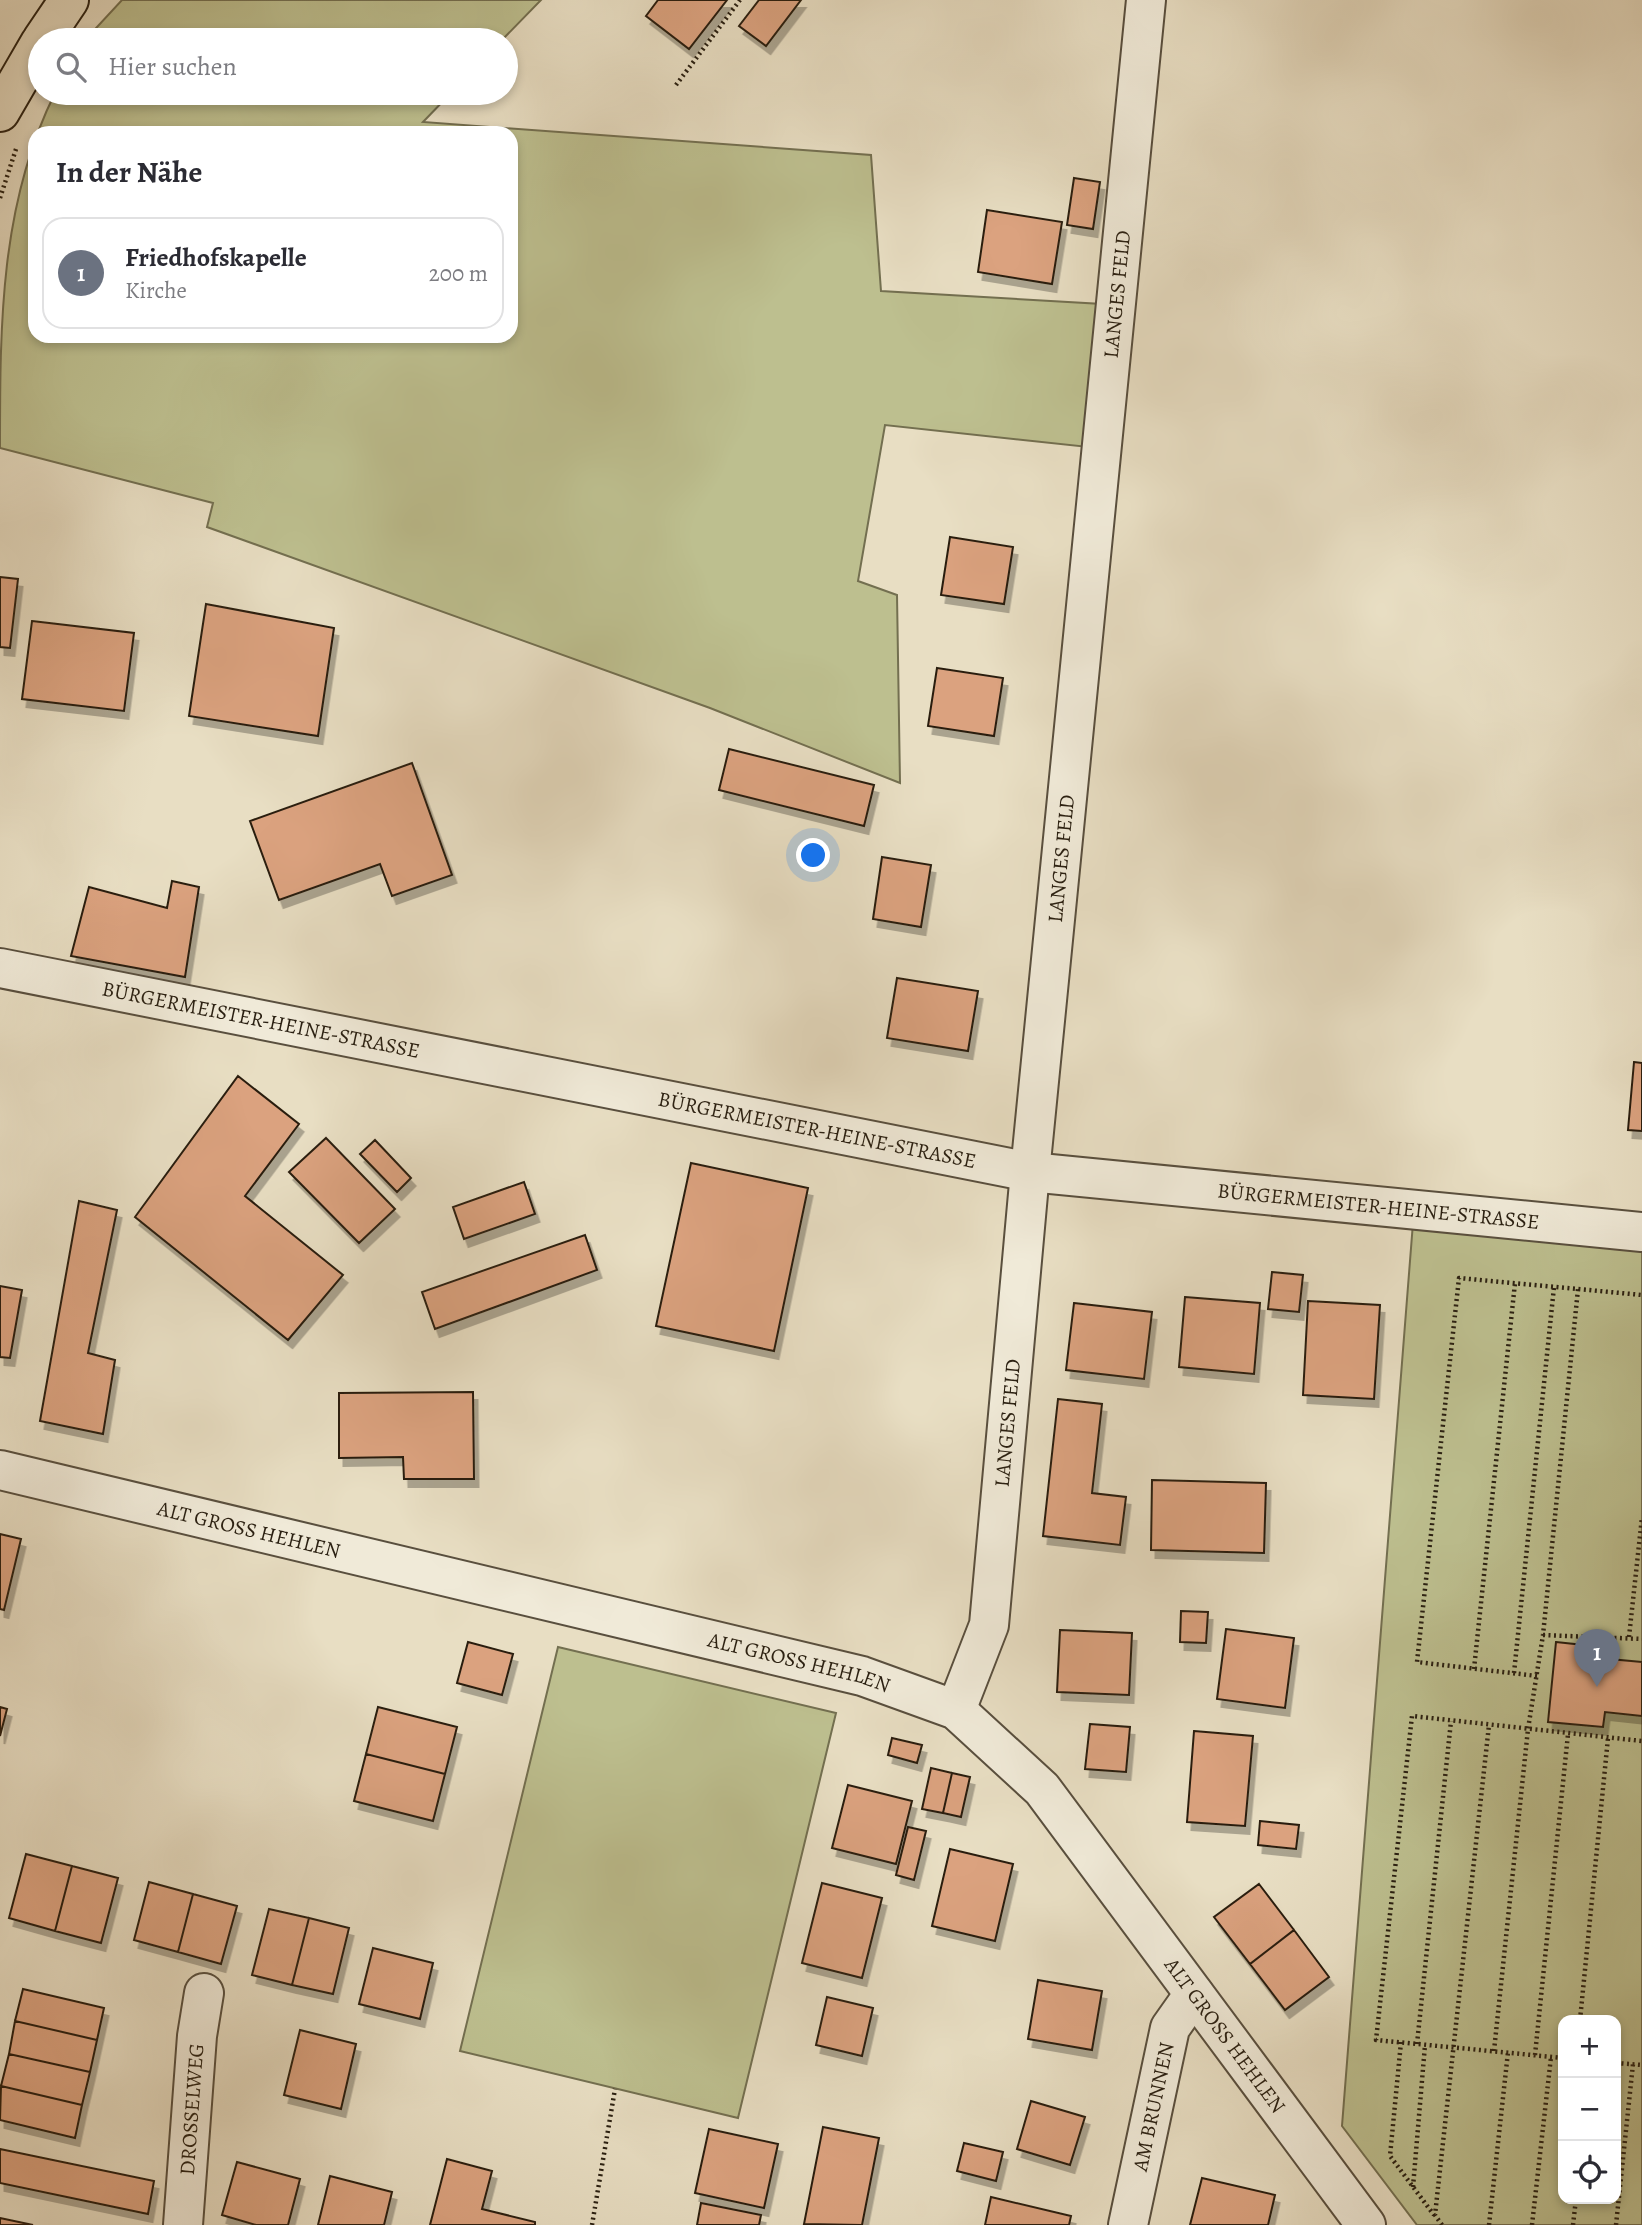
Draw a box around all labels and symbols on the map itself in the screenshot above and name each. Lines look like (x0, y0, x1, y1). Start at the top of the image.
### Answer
street label: LANGES FELD (1097, 229, 1137, 360)
street label: LANGES FELD (1041, 793, 1081, 924)
your location (796, 838, 830, 872)
street label: BÜRGERMEISTER-HEINE-STRASSE (100, 975, 422, 1065)
street label: BÜRGERMEISTER-HEINE-STRASSE (656, 1085, 979, 1175)
street label: BÜRGERMEISTER-HEINE-STRASSE (1216, 1176, 1541, 1236)
street label: LANGES FELD (988, 1358, 1027, 1488)
street label: ALT GROSS HEHLEN (154, 1494, 343, 1565)
street label: ALT GROSS HEHLEN (704, 1625, 894, 1699)
pin: 1 (1574, 1629, 1620, 1687)
street label: ALT GROSS HEHLEN (1157, 1951, 1292, 2119)
street label: AM BRUNNEN (1126, 2040, 1181, 2175)
street label: DROSSELWEG (173, 2042, 210, 2176)

